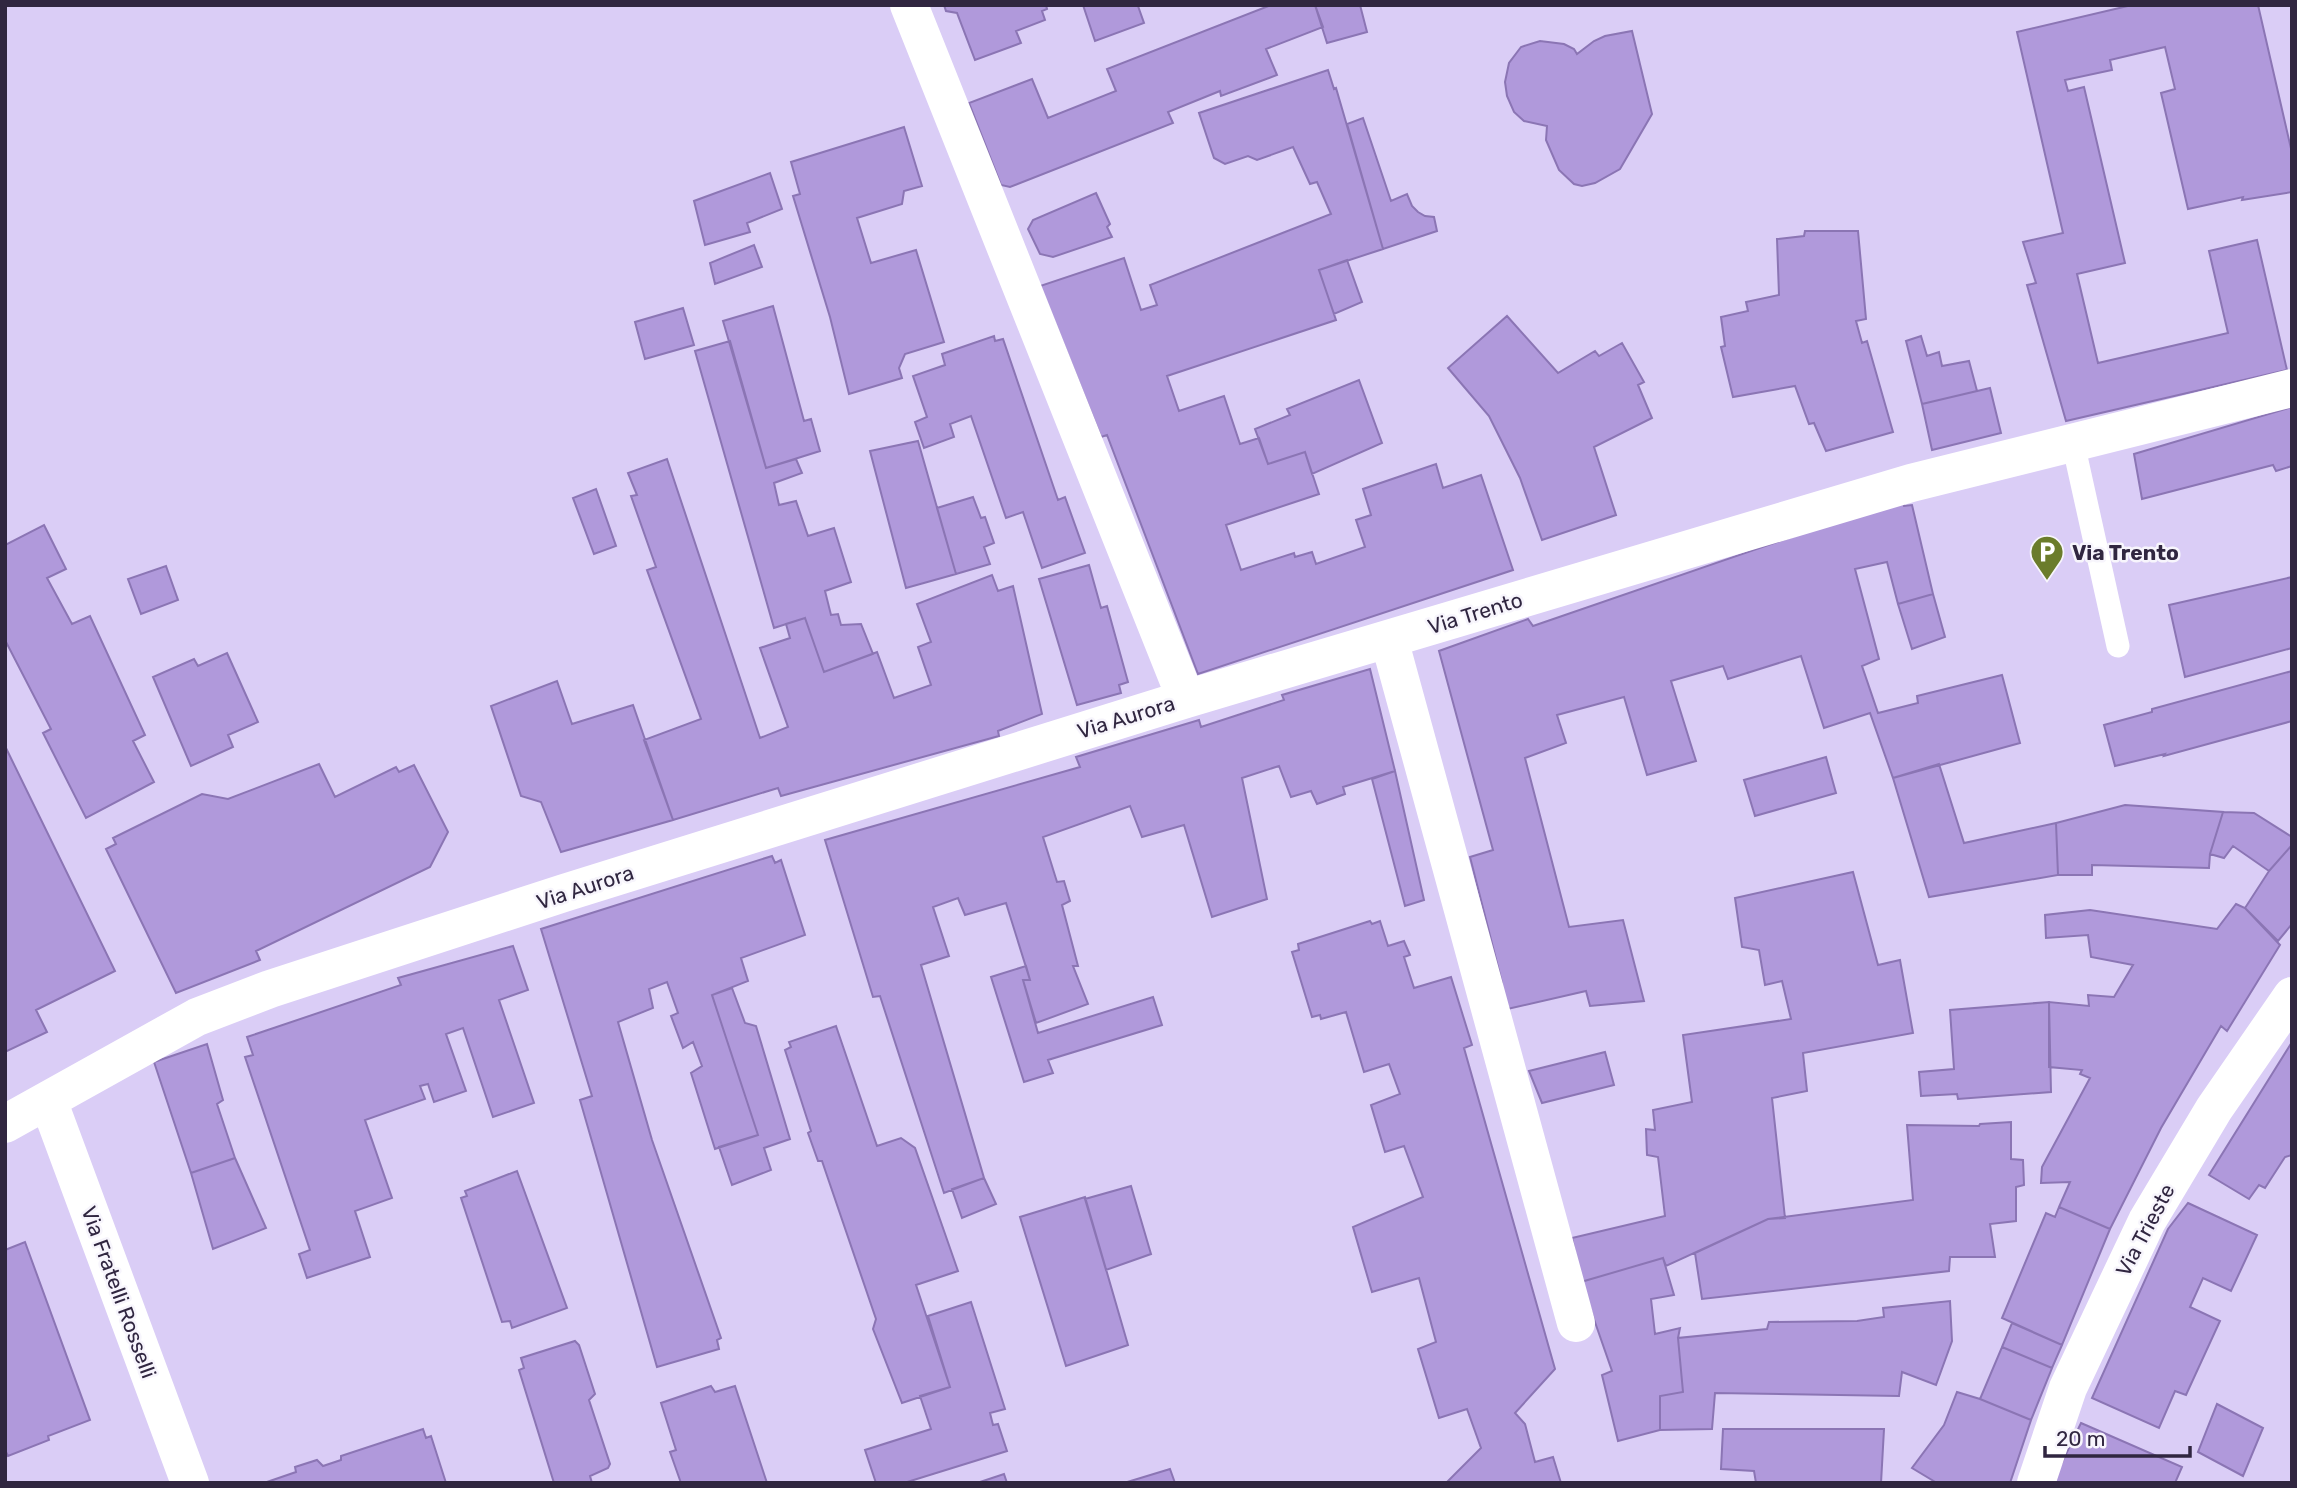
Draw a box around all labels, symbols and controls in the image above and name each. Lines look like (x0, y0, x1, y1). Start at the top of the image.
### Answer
parking icon: Via Trento (2028, 533, 2066, 582)
place label: Via Trento (2072, 540, 2179, 565)
street label: Via Trento (1425, 587, 1525, 639)
street label: Via Aurora (1074, 690, 1178, 744)
street label: Via Aurora (533, 860, 637, 914)
street label: Via Trieste (2110, 1180, 2180, 1280)
street label: Via Fratelli Rosselli (76, 1203, 162, 1381)
scale bar (2045, 1414, 2190, 1458)
text: 20 m (2056, 1426, 2105, 1451)

